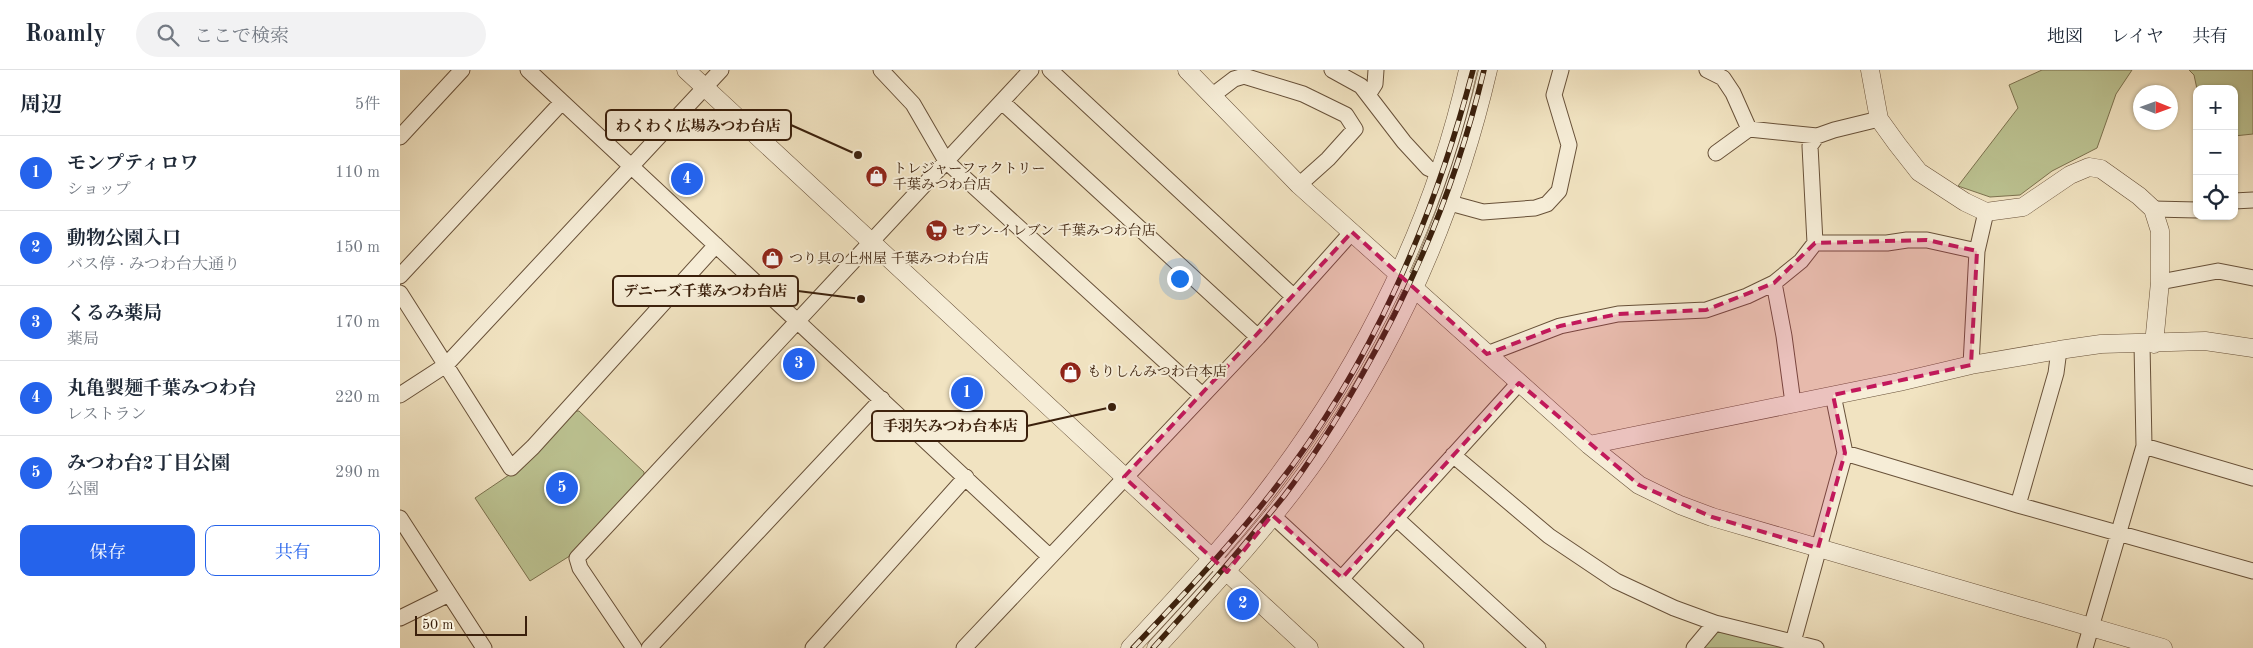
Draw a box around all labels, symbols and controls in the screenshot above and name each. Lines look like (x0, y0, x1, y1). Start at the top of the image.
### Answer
search box (136, 12, 486, 57)
icon: search (154, 21, 182, 49)
text: Roamly (25, 23, 106, 47)
text: ここで検索 (194, 28, 289, 47)
text: 地図 (2047, 28, 2083, 46)
text: レイヤ (2111, 28, 2164, 46)
text: 共有 (2192, 28, 2228, 46)
north arrow (2133, 85, 2178, 130)
map controls (2193, 85, 2238, 220)
button: + (2193, 85, 2238, 130)
text: 周辺 (20, 95, 62, 116)
text: 5件 (355, 97, 380, 113)
callout: わくわく広場みつわ台店 (606, 110, 791, 140)
text: わくわく広場みつわ台店 (616, 118, 780, 135)
button: − (2193, 130, 2238, 175)
text: モンプティロワ (67, 155, 198, 174)
pin: 4 (671, 160, 703, 198)
place label: トレジャーファクトリー 千葉みつわ台店 (893, 161, 1045, 192)
text: 1 (31, 165, 41, 181)
text: 110 m (335, 165, 380, 181)
shop icon: トレジャーファクトリー 千葉みつわ台店 (865, 165, 889, 189)
button: locate (2193, 175, 2238, 220)
text: ショップ (67, 182, 131, 198)
supermarket icon: セブン-イレブン 千葉みつわ台店 (924, 219, 948, 243)
place label: セブン-イレブン 千葉みつわ台店 (952, 222, 1156, 238)
text: 動物公園入口 (67, 230, 181, 249)
text: 2 (31, 240, 41, 256)
text: 150 m (335, 240, 380, 256)
shop icon: つり具の上州屋 千葉みつわ台店 (761, 247, 785, 271)
place label: つり具の上州屋 千葉みつわ台店 (789, 250, 989, 266)
text: バス停 · みつわ台大通り (67, 257, 240, 273)
your location (1167, 266, 1193, 292)
callout: デニーズ千葉みつわ台店 (613, 276, 798, 306)
text: デニーズ千葉みつわ台店 (623, 283, 787, 300)
text: くるみ薬局 (67, 305, 162, 324)
text: 3 (31, 315, 41, 331)
text: 170 m (335, 315, 380, 331)
text: 薬局 (67, 332, 99, 348)
pin: 3 (783, 345, 815, 383)
shop icon: もりしんみつわ台本店 (1059, 360, 1083, 384)
place label: もりしんみつわ台本店 (1087, 363, 1227, 379)
pin: 1 (951, 374, 983, 412)
text: 丸亀製麺千葉みつわ台 (67, 380, 257, 399)
text: 4 (31, 390, 41, 406)
text: 220 m (335, 390, 380, 406)
text: レストラン (67, 407, 147, 423)
callout: 手羽矢みつわ台本店 (872, 411, 1027, 441)
text: 手羽矢みつわ台本店 (883, 418, 1017, 435)
text: みつわ台2丁目公園 (67, 455, 230, 474)
text: 5 (31, 465, 41, 481)
text: 290 m (335, 465, 380, 481)
pin: 5 (546, 469, 578, 507)
text: 公園 (67, 482, 99, 498)
button: 保存 (20, 525, 195, 576)
button: 共有 (205, 525, 380, 576)
pin: 2 (1227, 585, 1259, 623)
scale bar (415, 613, 528, 636)
text: 50 m (422, 618, 453, 632)

